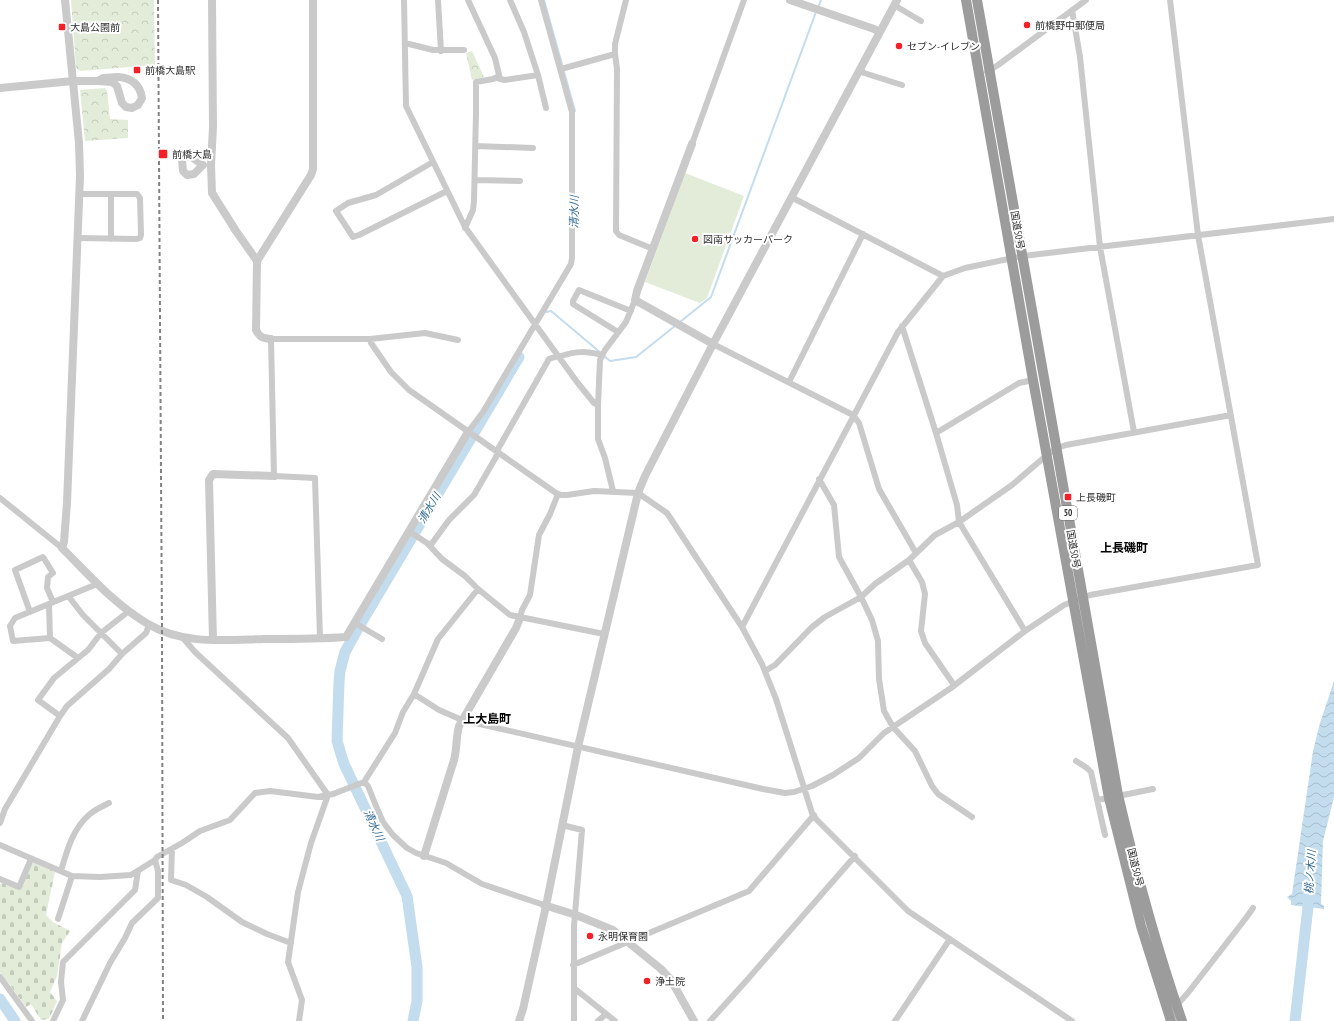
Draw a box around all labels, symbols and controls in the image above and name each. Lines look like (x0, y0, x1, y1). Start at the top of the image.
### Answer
place label: 前橋野中郵便局 (1035, 19, 1105, 32)
marker: 前橋野中郵便局 (1022, 20, 1032, 30)
place label: 大島公園前 (70, 21, 120, 34)
marker: 大島公園前 (57, 22, 67, 32)
place label: セブン-イレブン (907, 40, 980, 53)
marker: セブン-イレブン (894, 41, 904, 51)
place label: 前橋大島駅 (145, 64, 196, 77)
marker: 前橋大島駅 (132, 65, 142, 75)
marker: 前橋大島 (157, 148, 169, 160)
place label: 前橋大島 (172, 148, 212, 161)
water label: 清水川 (567, 194, 581, 229)
street label: 国道50号 (1008, 210, 1027, 250)
place label: 図南サッカーパーク (703, 233, 793, 246)
marker: 図南サッカーパーク (690, 234, 700, 244)
water label: 清水川 (415, 489, 444, 526)
place label: 上長磯町 (1076, 491, 1116, 504)
marker: 上長磯町 (1063, 492, 1073, 502)
road number: 50 (1059, 506, 1077, 520)
street label: 国道50号 (1064, 529, 1083, 569)
district label: 上長磯町 (1100, 540, 1148, 555)
district label: 上大島町 (463, 711, 511, 726)
water label: 清水川 (361, 807, 388, 844)
street label: 国道50号 (1124, 847, 1147, 888)
water label: 桃ノ木川 (1301, 849, 1319, 894)
place label: 永明保育園 (598, 930, 648, 943)
marker: 永明保育園 (585, 931, 595, 941)
place label: 浄土院 (655, 975, 685, 988)
marker: 浄土院 (642, 976, 652, 986)

